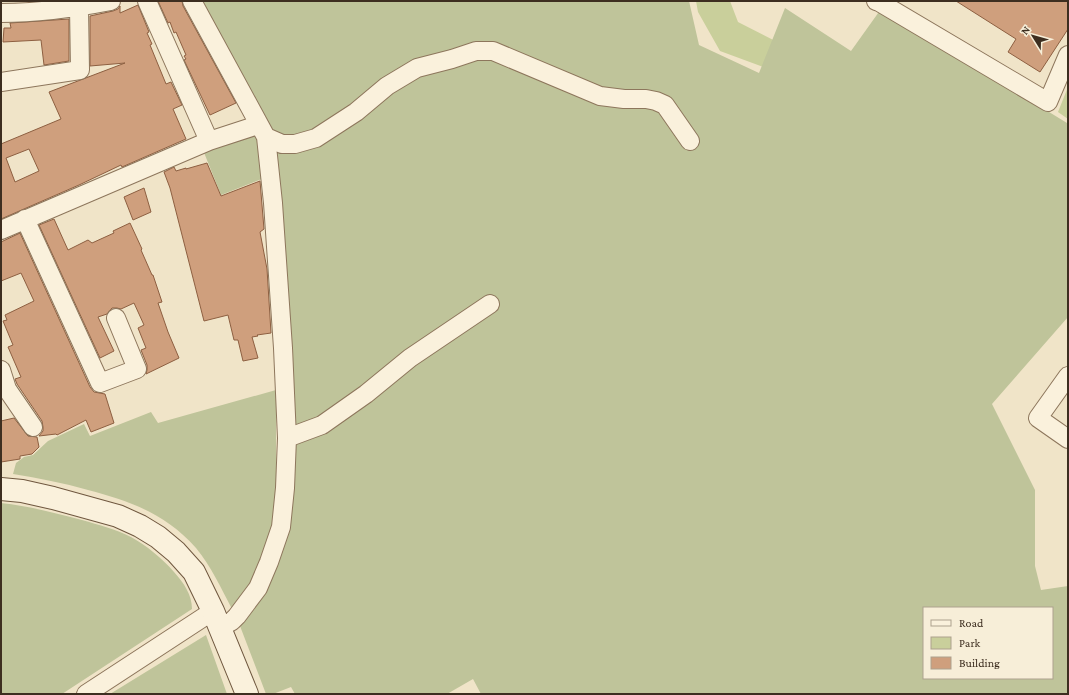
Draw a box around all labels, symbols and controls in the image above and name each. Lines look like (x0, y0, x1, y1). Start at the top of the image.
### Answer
north arrow (1013, 16, 1053, 56)
text: N (1018, 23, 1032, 37)
legend (923, 607, 1053, 679)
text: Road (959, 616, 984, 630)
text: Park (959, 636, 981, 650)
text: Building (959, 656, 1000, 670)

